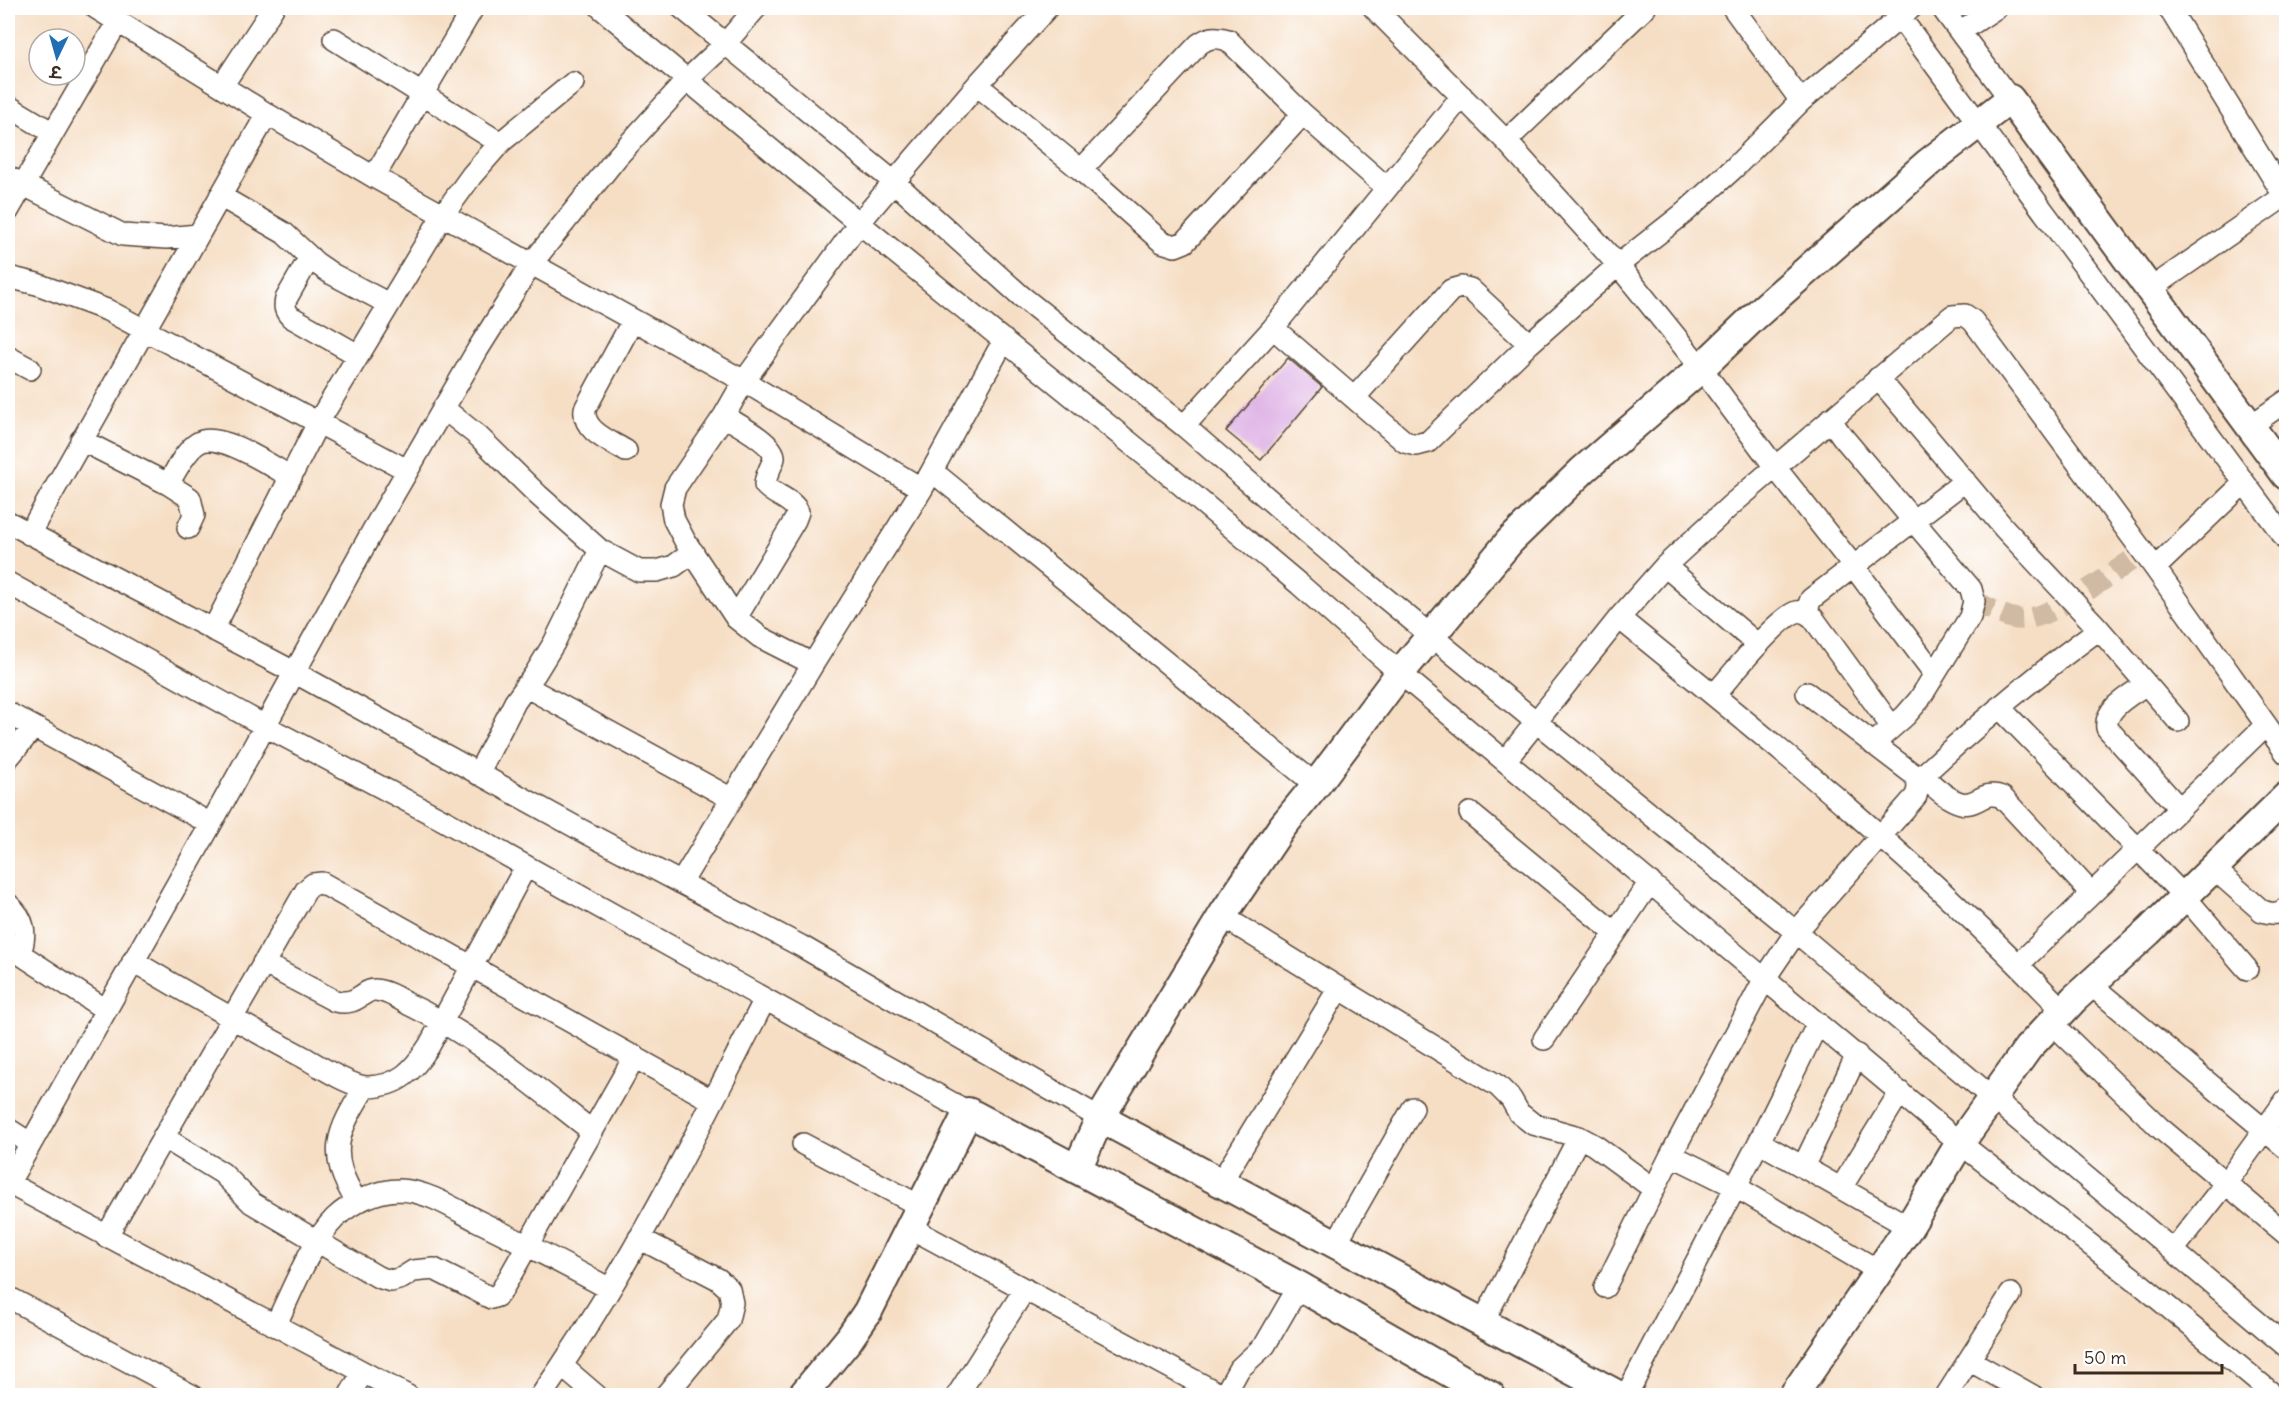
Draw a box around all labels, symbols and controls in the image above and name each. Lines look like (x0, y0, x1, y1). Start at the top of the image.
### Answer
north arrow (27, 27, 87, 87)
text: उ (48, 61, 64, 83)
scale bar (2075, 1337, 2222, 1375)
text: 50 m (2084, 1346, 2126, 1369)

